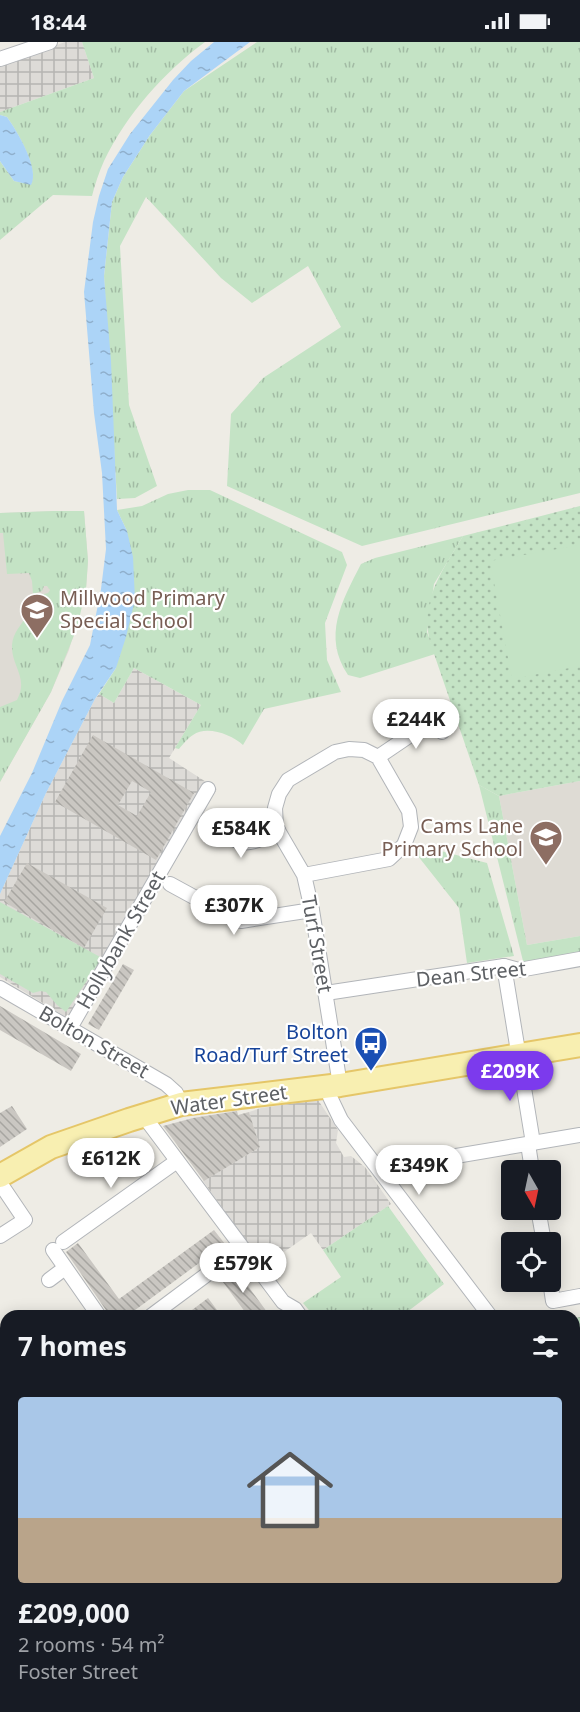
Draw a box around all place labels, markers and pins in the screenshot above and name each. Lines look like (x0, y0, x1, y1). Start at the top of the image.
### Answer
place label: Millwood Primary Special School (60, 584, 226, 634)
school or university icon: Millwood Primary Special School (19, 592, 55, 639)
pin: £244K (374, 699, 458, 750)
pin: £584K (199, 808, 283, 859)
place label: Cams Lane Primary School (382, 812, 523, 862)
school or university icon: Cams Lane Primary School (528, 819, 564, 866)
pin: £307K (192, 885, 276, 936)
place label: Bolton Road/Turf Street (194, 1018, 348, 1068)
bus stop icon: Bolton Road/Turf Street (353, 1025, 389, 1072)
pin: £209K (468, 1051, 552, 1102)
pin: £612K (69, 1138, 153, 1189)
pin: £349K (377, 1145, 461, 1196)
pin: £579K (201, 1243, 285, 1294)

